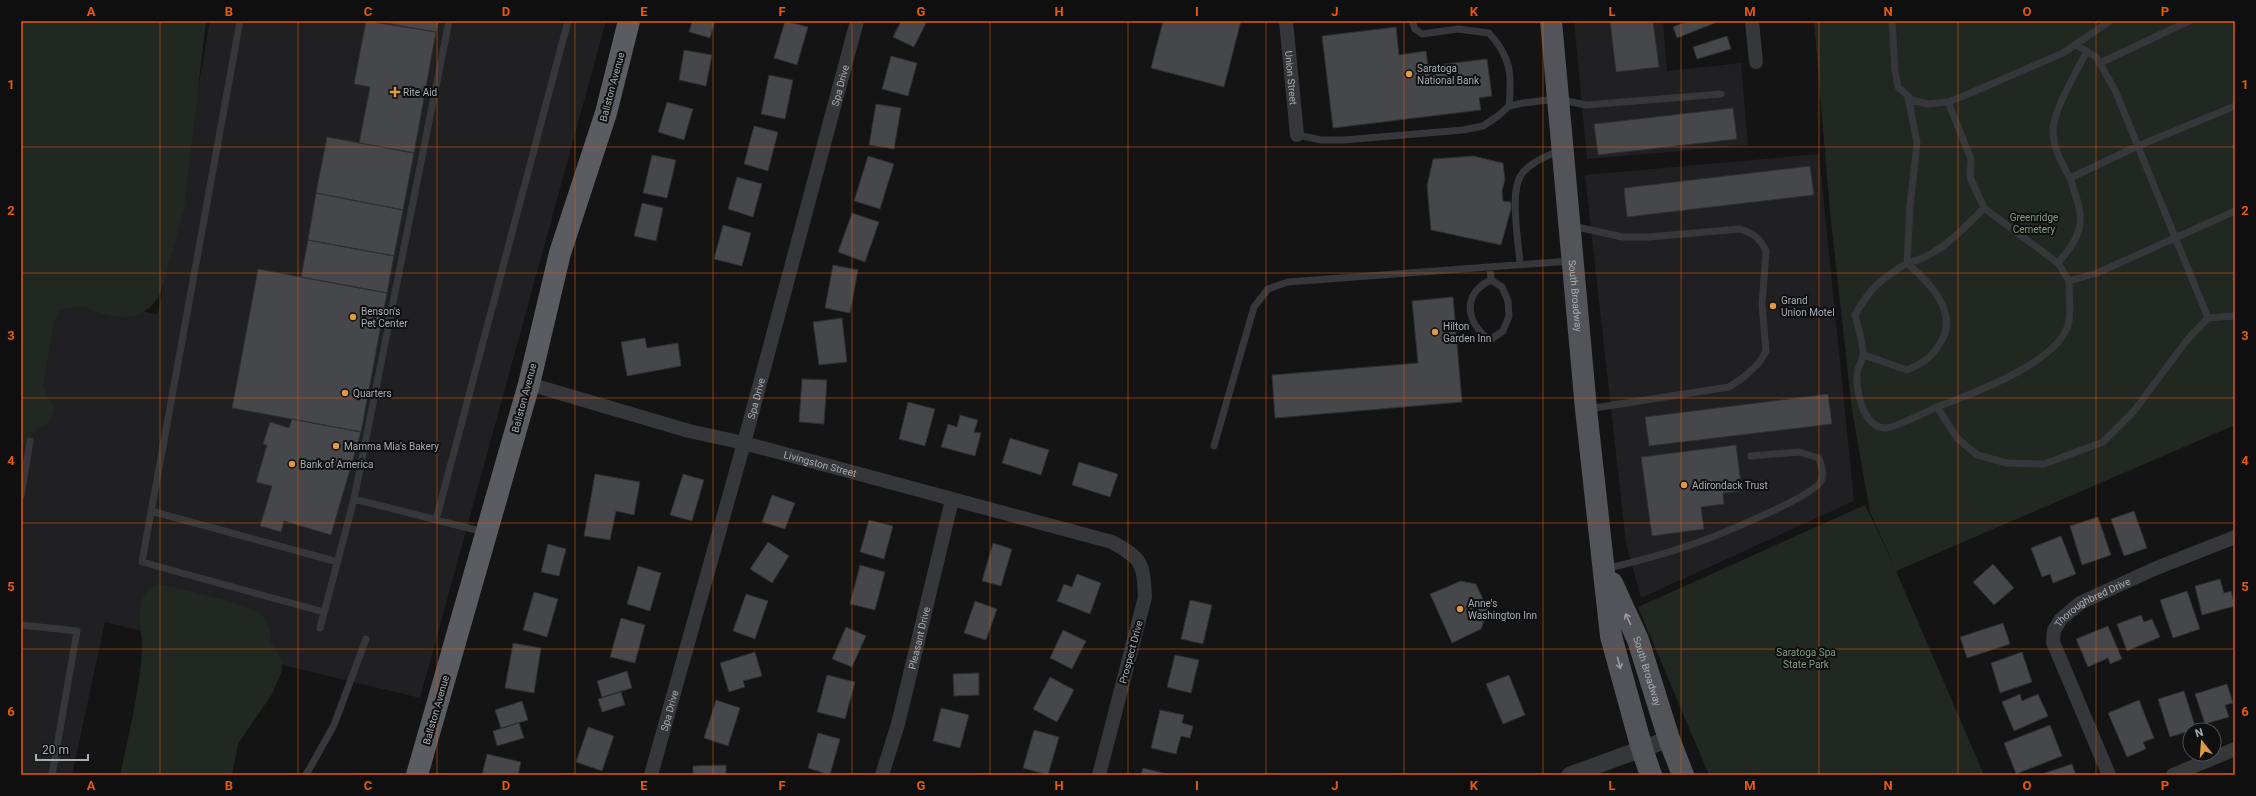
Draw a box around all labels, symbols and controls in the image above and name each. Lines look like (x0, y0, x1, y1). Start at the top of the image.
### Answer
text: A (87, 4, 96, 19)
text: B (225, 4, 233, 19)
text: C (364, 4, 373, 19)
text: D (502, 4, 510, 19)
text: E (640, 4, 648, 19)
text: F (778, 4, 786, 19)
text: G (917, 4, 926, 19)
text: H (1054, 4, 1064, 19)
text: I (1195, 4, 1199, 19)
text: J (1331, 4, 1339, 19)
text: K (1470, 4, 1479, 19)
text: L (1608, 4, 1616, 19)
text: M (1744, 4, 1756, 19)
text: N (1883, 4, 1893, 19)
text: O (2023, 4, 2032, 19)
text: P (2161, 4, 2169, 19)
street label: Union Street (1283, 50, 1300, 105)
street label: Ballston Avenue (597, 51, 627, 123)
place label: Saratoga National Bank (1417, 63, 1480, 86)
street label: Spa Drive (829, 64, 851, 107)
marker: Saratoga National Bank (1404, 69, 1414, 79)
text: 1 (7, 77, 15, 92)
text: 1 (2241, 77, 2249, 92)
marker: Rite Aid (390, 87, 400, 97)
place label: Rite Aid (403, 87, 437, 98)
text: 2 (7, 203, 15, 218)
text: 2 (2241, 203, 2249, 218)
park label: Greenridge Cemetery (2010, 212, 2058, 235)
street label: South Broadway (1567, 259, 1585, 333)
place label: Grand Union Motel (1781, 295, 1835, 318)
marker: Grand Union Motel (1768, 301, 1778, 311)
place label: Benson's Pet Center (361, 306, 408, 329)
marker: Benson's Pet Center (348, 312, 358, 322)
place label: Hilton Garden Inn (1443, 321, 1491, 344)
marker: Hilton Garden Inn (1430, 327, 1440, 337)
text: 3 (7, 328, 15, 343)
text: 3 (2241, 328, 2249, 343)
street label: Ballston Avenue (509, 362, 539, 434)
street label: Spa Drive (745, 377, 767, 420)
marker: Quarters (340, 388, 350, 398)
place label: Quarters (353, 388, 392, 399)
marker: Mamma Mia's Bakery (331, 441, 341, 451)
place label: Mamma Mia's Bakery (344, 441, 439, 452)
street label: Livingston Street (783, 448, 858, 479)
text: 4 (7, 453, 15, 468)
text: 4 (2241, 453, 2249, 468)
marker: Bank of America (287, 459, 297, 469)
place label: Bank of America (300, 459, 374, 470)
marker: Adirondack Trust (1679, 480, 1689, 490)
place label: Adirondack Trust (1692, 480, 1768, 491)
street label: Thoroughbred Drive (2052, 575, 2132, 629)
text: 5 (7, 579, 15, 594)
text: 5 (2241, 579, 2249, 594)
place label: Anne's Washington Inn (1468, 598, 1537, 621)
marker: Anne's Washington Inn (1455, 604, 1465, 614)
street label: Pleasant Drive (906, 606, 932, 670)
one-way arrow (1624, 614, 1631, 626)
street label: Prospect Drive (1117, 619, 1145, 685)
street label: South Broadway (1631, 634, 1664, 707)
park label: Saratoga Spa State Park (1776, 647, 1836, 670)
one-way arrow (1615, 657, 1623, 670)
street label: Ballston Avenue (421, 674, 451, 746)
street label: Spa Drive (658, 689, 680, 732)
text: 6 (7, 704, 15, 719)
text: 6 (2241, 704, 2249, 719)
north arrow (2182, 722, 2222, 762)
text: N (2194, 725, 2205, 740)
scale bar (36, 736, 88, 762)
text: 20 m (42, 743, 69, 757)
text: A (87, 778, 96, 793)
text: B (225, 778, 233, 793)
text: C (364, 778, 373, 793)
text: D (502, 778, 510, 793)
text: E (640, 778, 648, 793)
text: F (778, 778, 786, 793)
text: G (917, 778, 926, 793)
text: H (1054, 778, 1064, 793)
text: I (1195, 778, 1199, 793)
text: J (1331, 778, 1339, 793)
text: K (1470, 778, 1479, 793)
text: L (1608, 778, 1616, 793)
text: M (1744, 778, 1756, 793)
text: N (1883, 778, 1893, 793)
text: O (2023, 778, 2032, 793)
text: P (2161, 778, 2169, 793)

